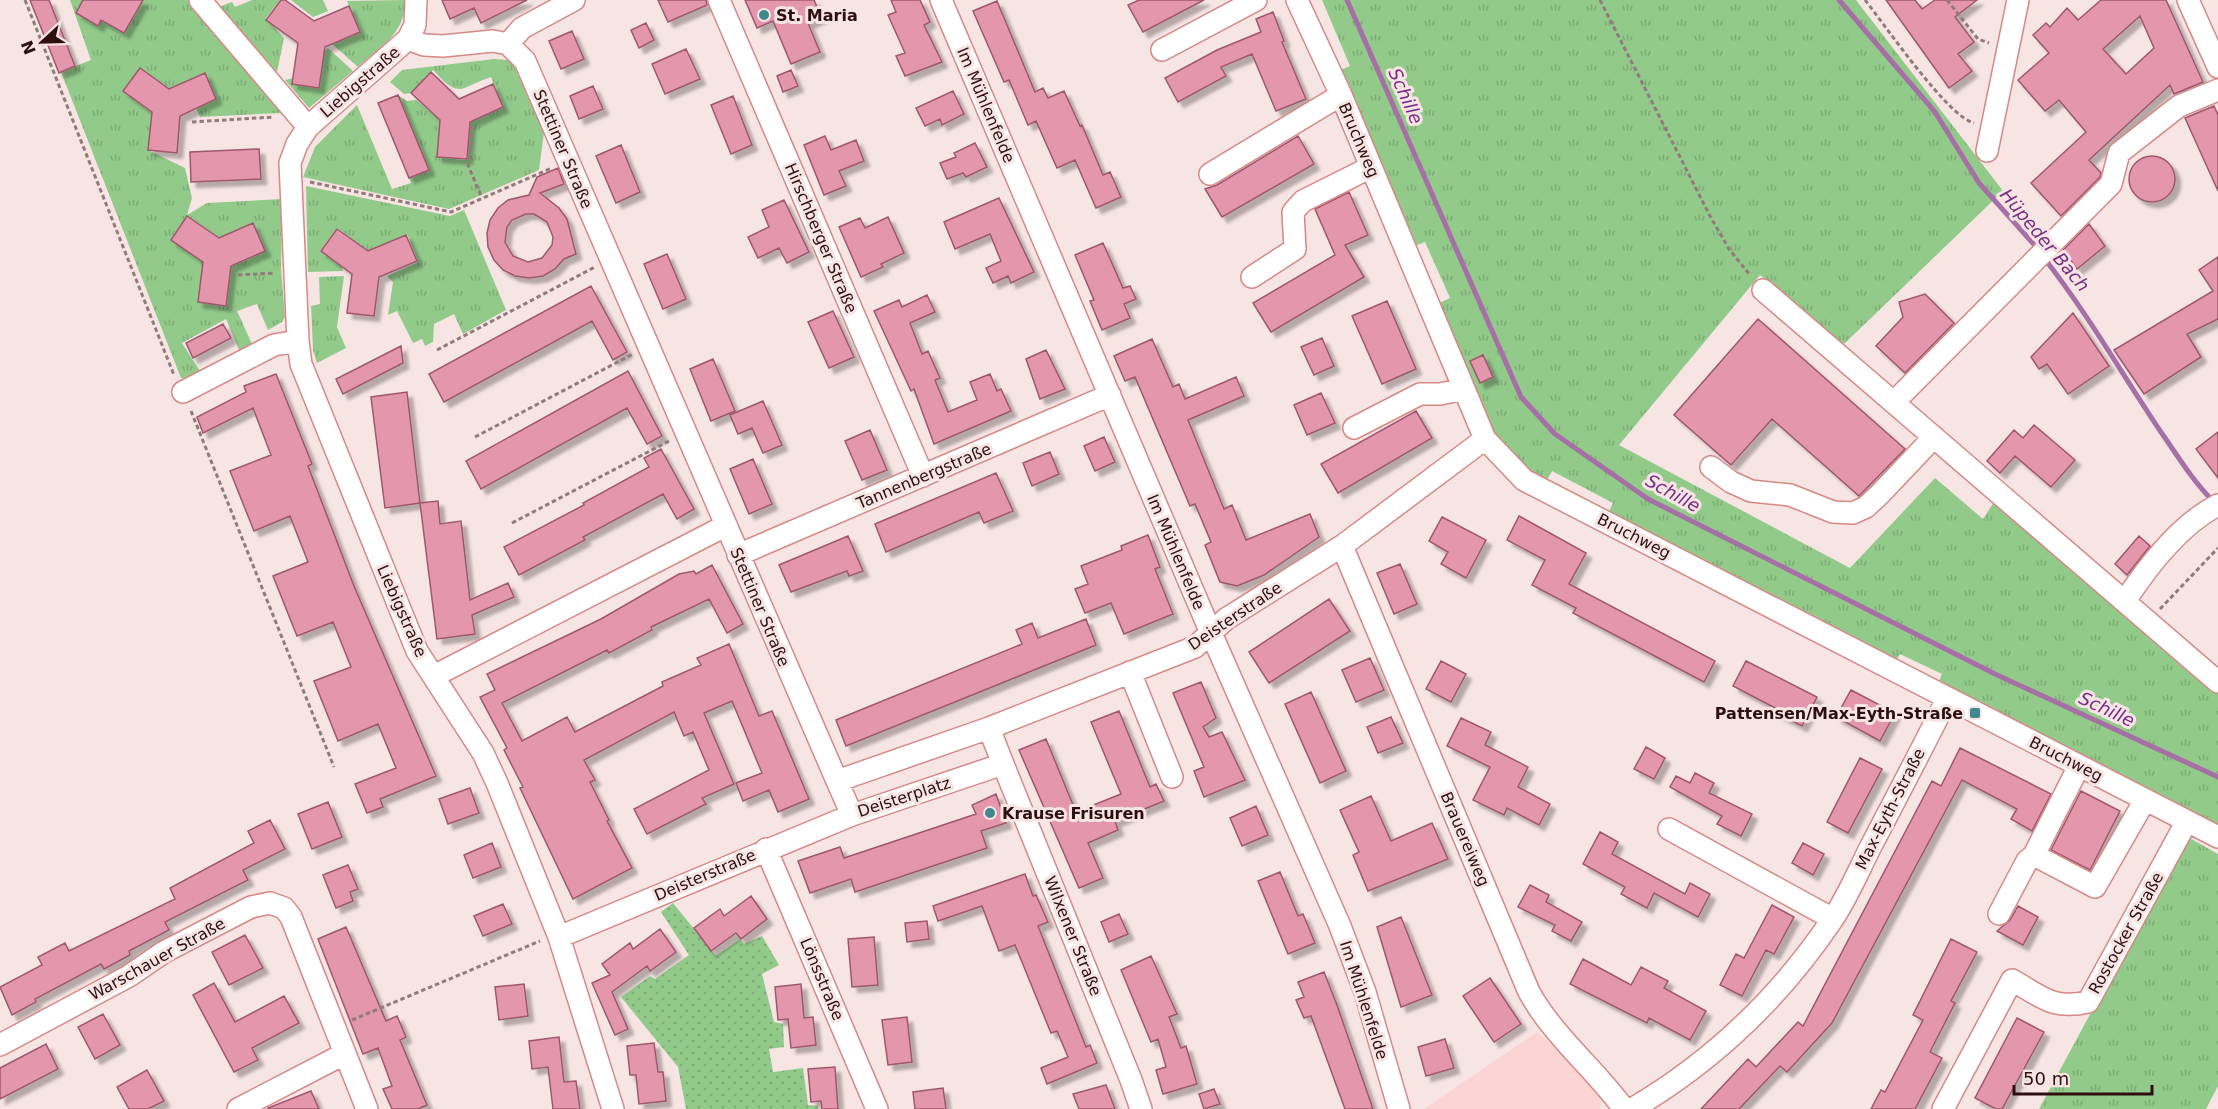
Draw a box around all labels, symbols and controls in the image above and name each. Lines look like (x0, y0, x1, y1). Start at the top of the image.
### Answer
place label: St. Maria (776, 6, 858, 25)
marker: St. Maria (757, 8, 771, 22)
north arrow (12, 12, 72, 72)
text: N (17, 38, 40, 57)
street label: Liebigstraße (316, 42, 404, 122)
street label: Im Mühlenfelde (953, 44, 1019, 166)
water label: Schille (1384, 65, 1428, 127)
street label: Stettiner Straße (529, 87, 597, 211)
street label: Bruchweg (1335, 100, 1383, 180)
street label: Hirschberger Straße (781, 160, 861, 316)
water label: Hüpeder Bach (1996, 184, 2094, 296)
street label: Tannenbergstraße (853, 439, 994, 513)
water label: Schille (1642, 470, 1704, 516)
street label: Im Mühlenfelde (1143, 491, 1209, 613)
street label: Bruchweg (1594, 509, 1674, 563)
street label: Stettiner Straße (726, 545, 794, 669)
street label: Liebigstraße (373, 562, 431, 660)
street label: Deisterstraße (1185, 578, 1285, 654)
water label: Schille (2076, 687, 2138, 731)
place label: Pattensen/Max-Eyth-Straße (1715, 704, 1963, 723)
marker: Pattensen/Max-Eyth-Straße (1968, 706, 1982, 720)
street label: Bruchweg (2026, 732, 2106, 786)
street label: Max-Eyth-Straße (1851, 745, 1929, 873)
street label: Deisterplatz (855, 773, 953, 821)
street label: Brauereiweg (1437, 789, 1493, 889)
place label: Krause Frisuren (1002, 804, 1145, 823)
marker: Krause Frisuren (983, 806, 997, 820)
street label: Deisterstraße (651, 845, 759, 905)
street label: Rostocker Straße (2085, 869, 2167, 997)
street label: Wilxener Straße (1040, 873, 1106, 999)
street label: Warschauer Straße (86, 914, 228, 1004)
street label: Lönsstraße (796, 935, 848, 1023)
street label: Im Mühlenfelde (1336, 938, 1392, 1062)
scale bar (2014, 1058, 2152, 1096)
text: 50 m (2023, 1068, 2069, 1089)

